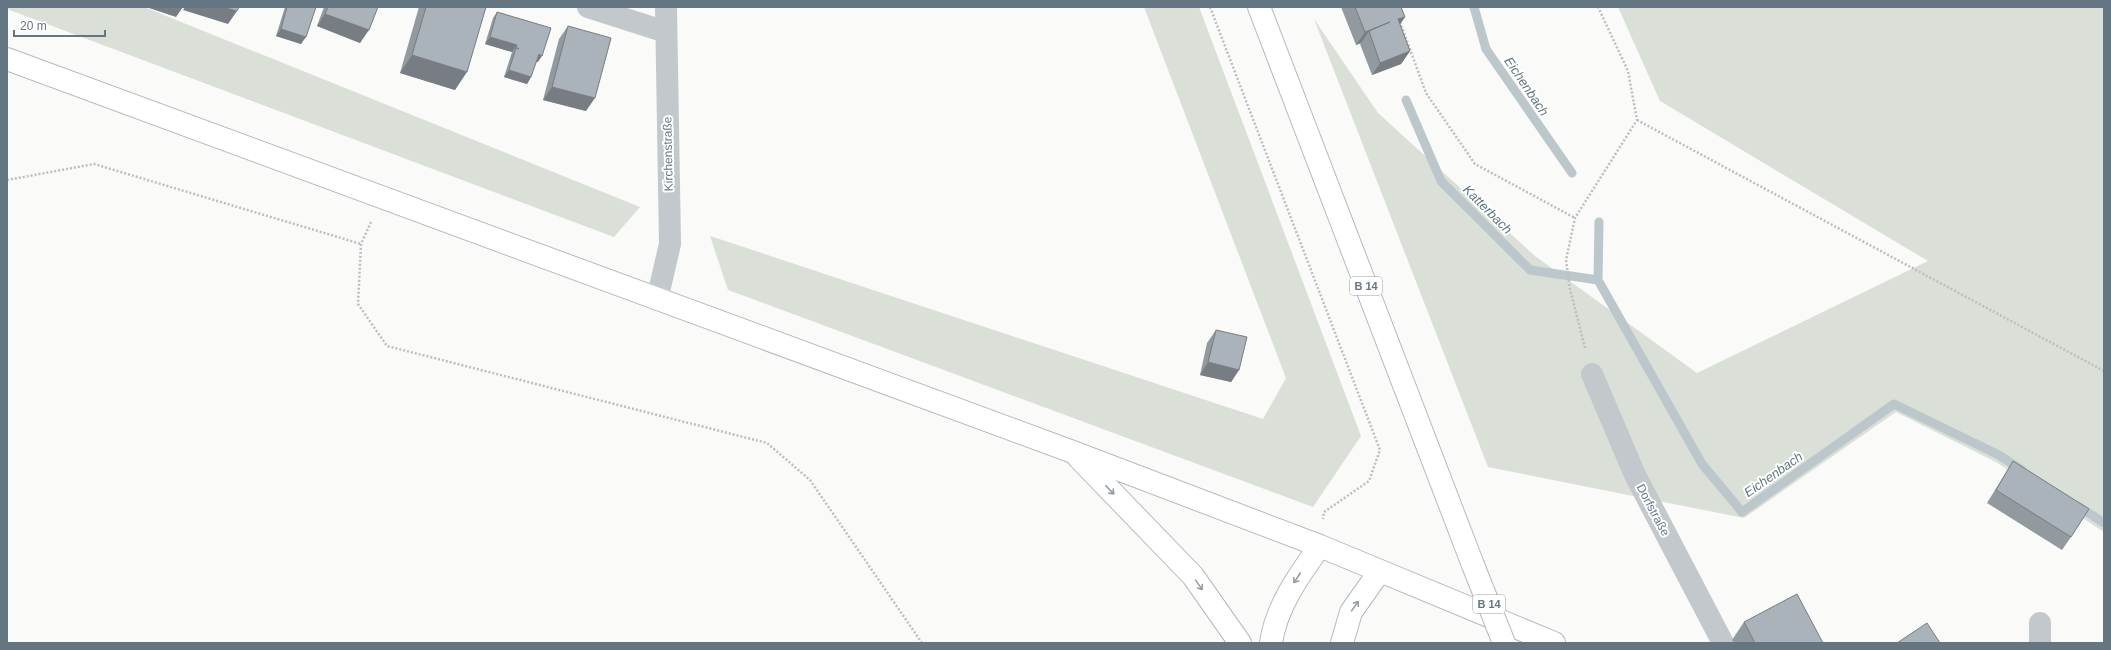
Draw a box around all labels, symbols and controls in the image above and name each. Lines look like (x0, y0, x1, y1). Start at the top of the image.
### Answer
scale bar (14, 12, 105, 38)
text: 20 m (20, 19, 47, 33)
water label: Eichenbach (1501, 54, 1552, 119)
street label: Kirchenstraße (660, 116, 676, 191)
water label: Katterbach (1460, 182, 1515, 237)
road number: B 14 (1350, 277, 1382, 295)
water label: Eichenbach (1741, 449, 1805, 500)
street label: Dorfstraße (1634, 482, 1673, 539)
one-way arrow (1105, 485, 1115, 495)
one-way arrow (1293, 572, 1302, 583)
one-way arrow (1195, 579, 1203, 590)
road number: B 14 (1473, 595, 1505, 613)
one-way arrow (1351, 601, 1359, 612)

